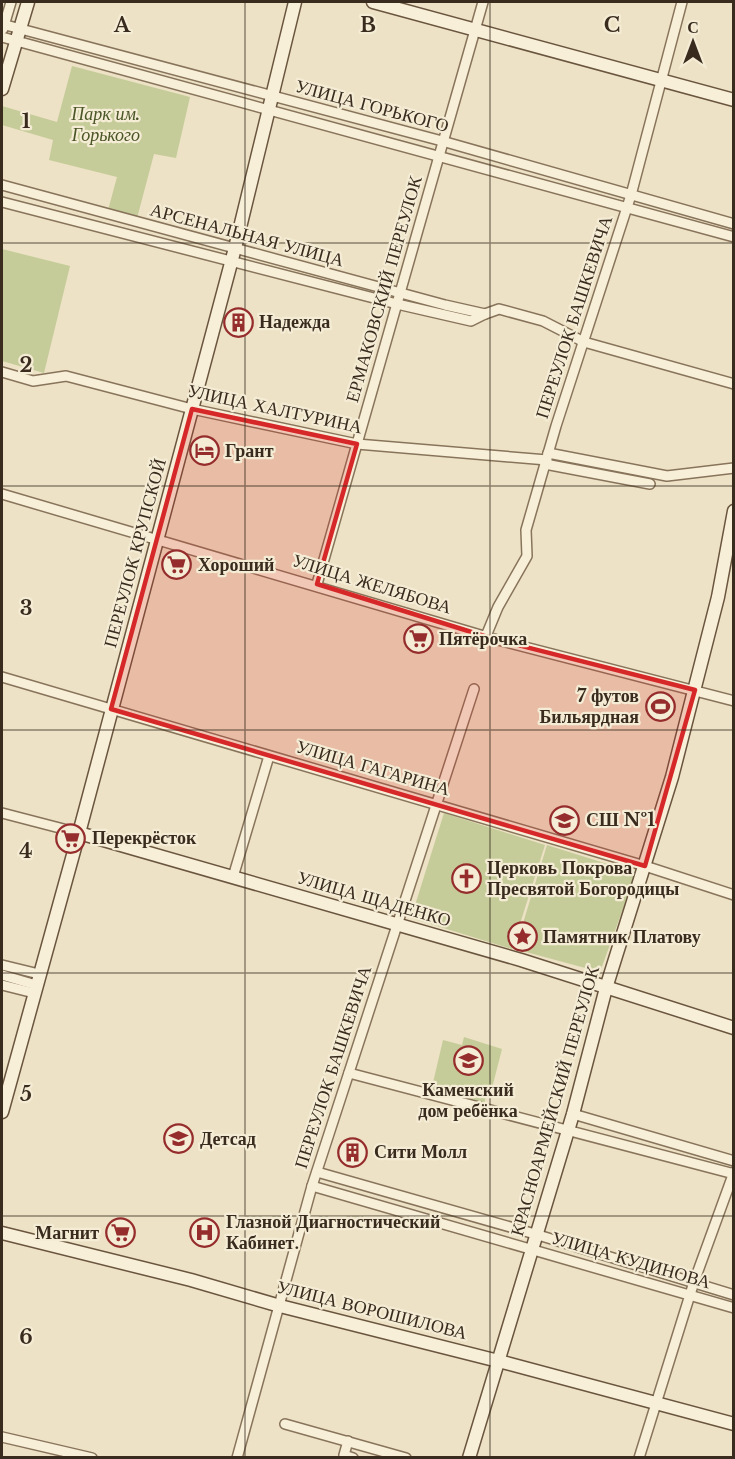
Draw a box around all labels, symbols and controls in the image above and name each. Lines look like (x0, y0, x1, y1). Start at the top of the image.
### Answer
north arrow (663, 12, 723, 72)
text: A (113, 13, 131, 37)
text: B (360, 13, 376, 37)
text: C (604, 13, 620, 37)
text: С (687, 17, 699, 37)
street label: УЛИЦА ГОРЬКОГО (293, 75, 451, 137)
park label: Парк им. Горького (70, 103, 141, 146)
text: 1 (22, 109, 31, 133)
street label: ЕРМАКОВСКИЙ ПЕРЕУЛОК (341, 172, 427, 405)
street label: АРСЕНАЛЬНАЯ УЛИЦА (148, 199, 346, 271)
street label: ПЕРЕУЛОК БАШКЕВИЧА (531, 213, 617, 421)
building icon: Надежда (222, 306, 254, 338)
place label: Надежда (259, 311, 330, 333)
text: 2 (19, 353, 33, 377)
street label: УЛИЦА ХАЛТУРИНА (186, 380, 364, 438)
hotel icon: Грант (188, 435, 220, 467)
place label: Грант (225, 440, 274, 462)
street label: ПЕРЕУЛОК КРУПСКОЙ (99, 456, 171, 650)
supermarket icon: Хороший (161, 549, 193, 581)
street label: УЛИЦА ЖЕЛЯБОВА (290, 549, 454, 619)
place label: Хороший (198, 554, 274, 576)
text: 3 (20, 596, 32, 620)
supermarket icon: Пятёрочка (402, 623, 434, 655)
place label: Пятёрочка (439, 628, 527, 650)
place label: 7 футов Бильярдная (539, 685, 639, 728)
sports icon: 7 футов Бильярдная (644, 690, 676, 722)
street label: УЛИЦА ГАГАРИНА (294, 736, 452, 800)
school or university icon: СШ №1 (549, 804, 581, 836)
place label: СШ №1 (586, 809, 655, 831)
supermarket icon: Перекрёсток (55, 822, 87, 854)
place label: Перекрёсток (92, 827, 197, 849)
text: 4 (19, 839, 33, 863)
place label: Церковь Покрова Пресвятой Богородицы (487, 857, 679, 900)
church icon: Церковь Покрова Пресвятой Богородицы (450, 862, 482, 894)
street label: УЛИЦА ЩАДЕНКО (295, 867, 453, 931)
place icon: Памятник Платову (506, 921, 538, 953)
place label: Памятник Платову (543, 926, 701, 948)
street label: КРАСНОАРМЕЙСКИЙ ПЕРЕУЛОК (506, 962, 604, 1239)
street label: ПЕРЕУЛОК БАШКЕВИЧА (290, 963, 376, 1171)
school or university icon: Каменский дом ребёнка (452, 1045, 484, 1077)
place label: Каменский дом ребёнка (418, 1079, 518, 1122)
text: 5 (20, 1082, 32, 1106)
school or university icon: Детсад (163, 1123, 195, 1155)
place label: Детсад (200, 1128, 256, 1150)
building icon: Сити Молл (337, 1136, 369, 1168)
place label: Сити Молл (374, 1141, 467, 1163)
place label: Глазной Диагностический Кабинет. (226, 1211, 440, 1254)
hospital icon: Глазной Диагностический Кабинет. (189, 1216, 221, 1248)
supermarket icon: Магнит (104, 1217, 136, 1249)
place label: Магнит (35, 1222, 99, 1244)
street label: УЛИЦА КУДИНОВА (549, 1227, 713, 1293)
street label: УЛИЦА ВОРОШИЛОВА (274, 1276, 470, 1344)
text: 6 (19, 1325, 33, 1349)

